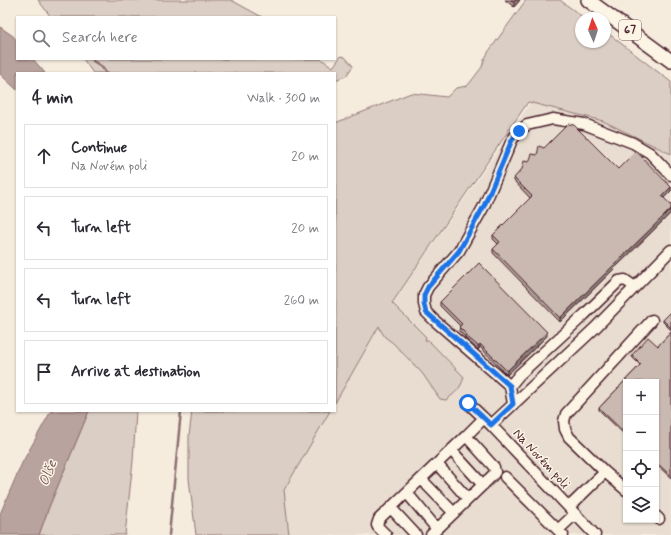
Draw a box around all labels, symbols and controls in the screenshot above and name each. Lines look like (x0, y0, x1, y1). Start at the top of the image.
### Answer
north arrow (575, 12, 611, 48)
search box (16, 16, 336, 60)
road number: 67 (619, 20, 641, 40)
icon: search (30, 27, 52, 49)
text: Search here (62, 28, 138, 48)
text: 4 min (32, 87, 73, 109)
text: Walk · 300 m (247, 90, 320, 107)
route end (510, 122, 528, 140)
text: Continue (71, 138, 127, 158)
icon: ahead (33, 145, 55, 167)
text: 20 m (291, 148, 319, 165)
text: Na Novém poli (71, 158, 147, 175)
icon: left (33, 217, 55, 239)
text: Turn left (71, 218, 131, 238)
text: 20 m (291, 220, 319, 237)
icon: left (33, 289, 55, 311)
text: Turn left (71, 290, 131, 310)
text: 260 m (284, 292, 319, 309)
icon: arrive (33, 361, 55, 383)
text: Arrive at destination (71, 362, 200, 382)
map controls (623, 379, 659, 523)
button: + (623, 379, 659, 415)
route start (459, 394, 477, 412)
button: − (623, 415, 659, 451)
street label: Na Novém poli (509, 425, 574, 493)
button: locate (623, 451, 659, 487)
water label: Olše (35, 457, 61, 488)
button: layers (623, 487, 659, 523)

